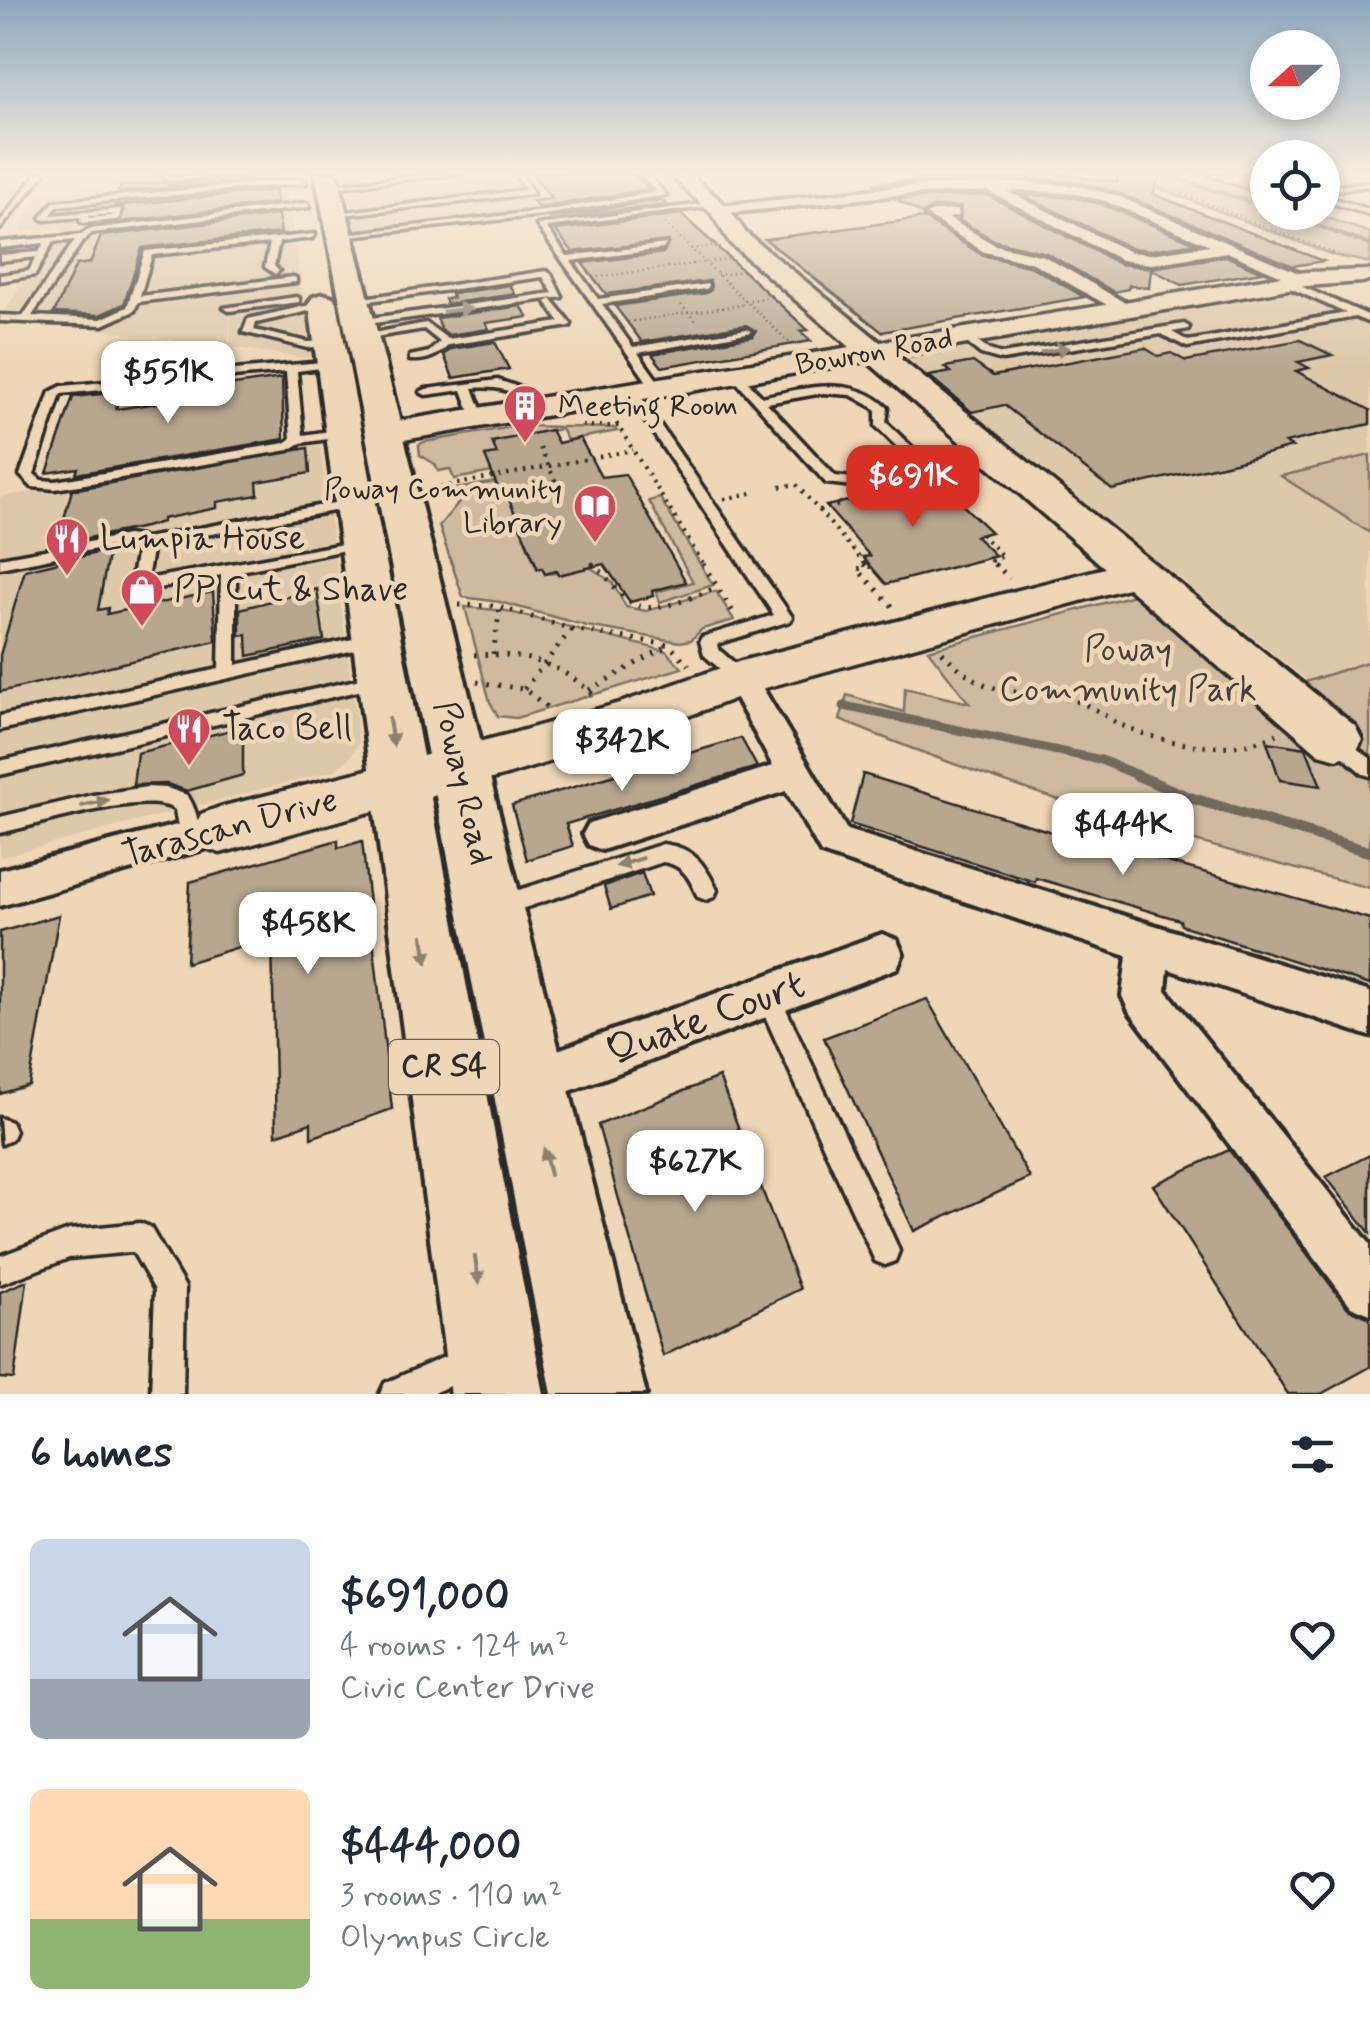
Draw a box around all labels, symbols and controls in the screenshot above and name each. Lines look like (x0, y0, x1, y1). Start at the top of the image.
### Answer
north arrow (1250, 30, 1340, 120)
map controls (1250, 30, 1340, 230)
button: locate (1250, 140, 1340, 230)
one-way arrow (441, 302, 473, 318)
street label: Bowron Road (792, 319, 956, 385)
pin: $551K (98, 341, 238, 426)
one-way arrow (1040, 342, 1071, 357)
text: $551K (123, 352, 213, 394)
building icon: Meeting Room (502, 383, 548, 444)
place label: Meeting Room (558, 387, 738, 429)
pin: $691K (843, 445, 983, 530)
text: $691K (868, 456, 958, 498)
place label: Poway Community Library (324, 470, 562, 543)
library icon: Poway Community Library (572, 483, 618, 544)
restaurant icon: Lumpia House (44, 516, 90, 577)
place label: Lumpia House (100, 516, 305, 562)
shop icon: PP Cut & Shave (119, 567, 165, 628)
place label: PP Cut & Shave (174, 567, 408, 613)
park label: Poway Community Park (999, 627, 1257, 713)
street label: Poway Road (422, 697, 504, 869)
restaurant icon: Taco Bell (166, 706, 212, 767)
place label: Taco Bell (222, 706, 352, 752)
pin: $342K (552, 709, 692, 794)
one-way arrow (383, 716, 399, 748)
text: $342K (575, 720, 669, 762)
street label: Tarascan Drive (117, 777, 343, 879)
pin: $444K (1053, 793, 1193, 878)
one-way arrow (80, 795, 111, 810)
text: $444K (1074, 804, 1172, 846)
one-way arrow (614, 855, 645, 870)
pin: $458K (238, 892, 378, 977)
text: $458K (261, 903, 355, 945)
one-way arrow (418, 934, 433, 965)
street label: Quate Court (599, 958, 813, 1080)
road number: CR S4 (389, 1040, 499, 1094)
pin: $627K (625, 1130, 765, 1215)
text: $627K (649, 1141, 741, 1183)
one-way arrow (539, 1146, 555, 1177)
one-way arrow (470, 1255, 485, 1286)
text: 6 homes (30, 1427, 173, 1482)
icon: filters (1285, 1427, 1340, 1482)
text: $691,000 (340, 1570, 509, 1625)
icon: home (110, 1579, 230, 1699)
icon: heart (1285, 1612, 1340, 1667)
text: 4 rooms · 124 m² (340, 1625, 569, 1667)
text: Civic Center Drive (340, 1667, 595, 1709)
text: $444,000 (340, 1820, 521, 1875)
icon: home (110, 1829, 230, 1949)
icon: heart (1285, 1862, 1340, 1917)
text: 3 rooms · 110 m² (340, 1875, 562, 1917)
text: Olympus Circle (340, 1917, 550, 1959)

